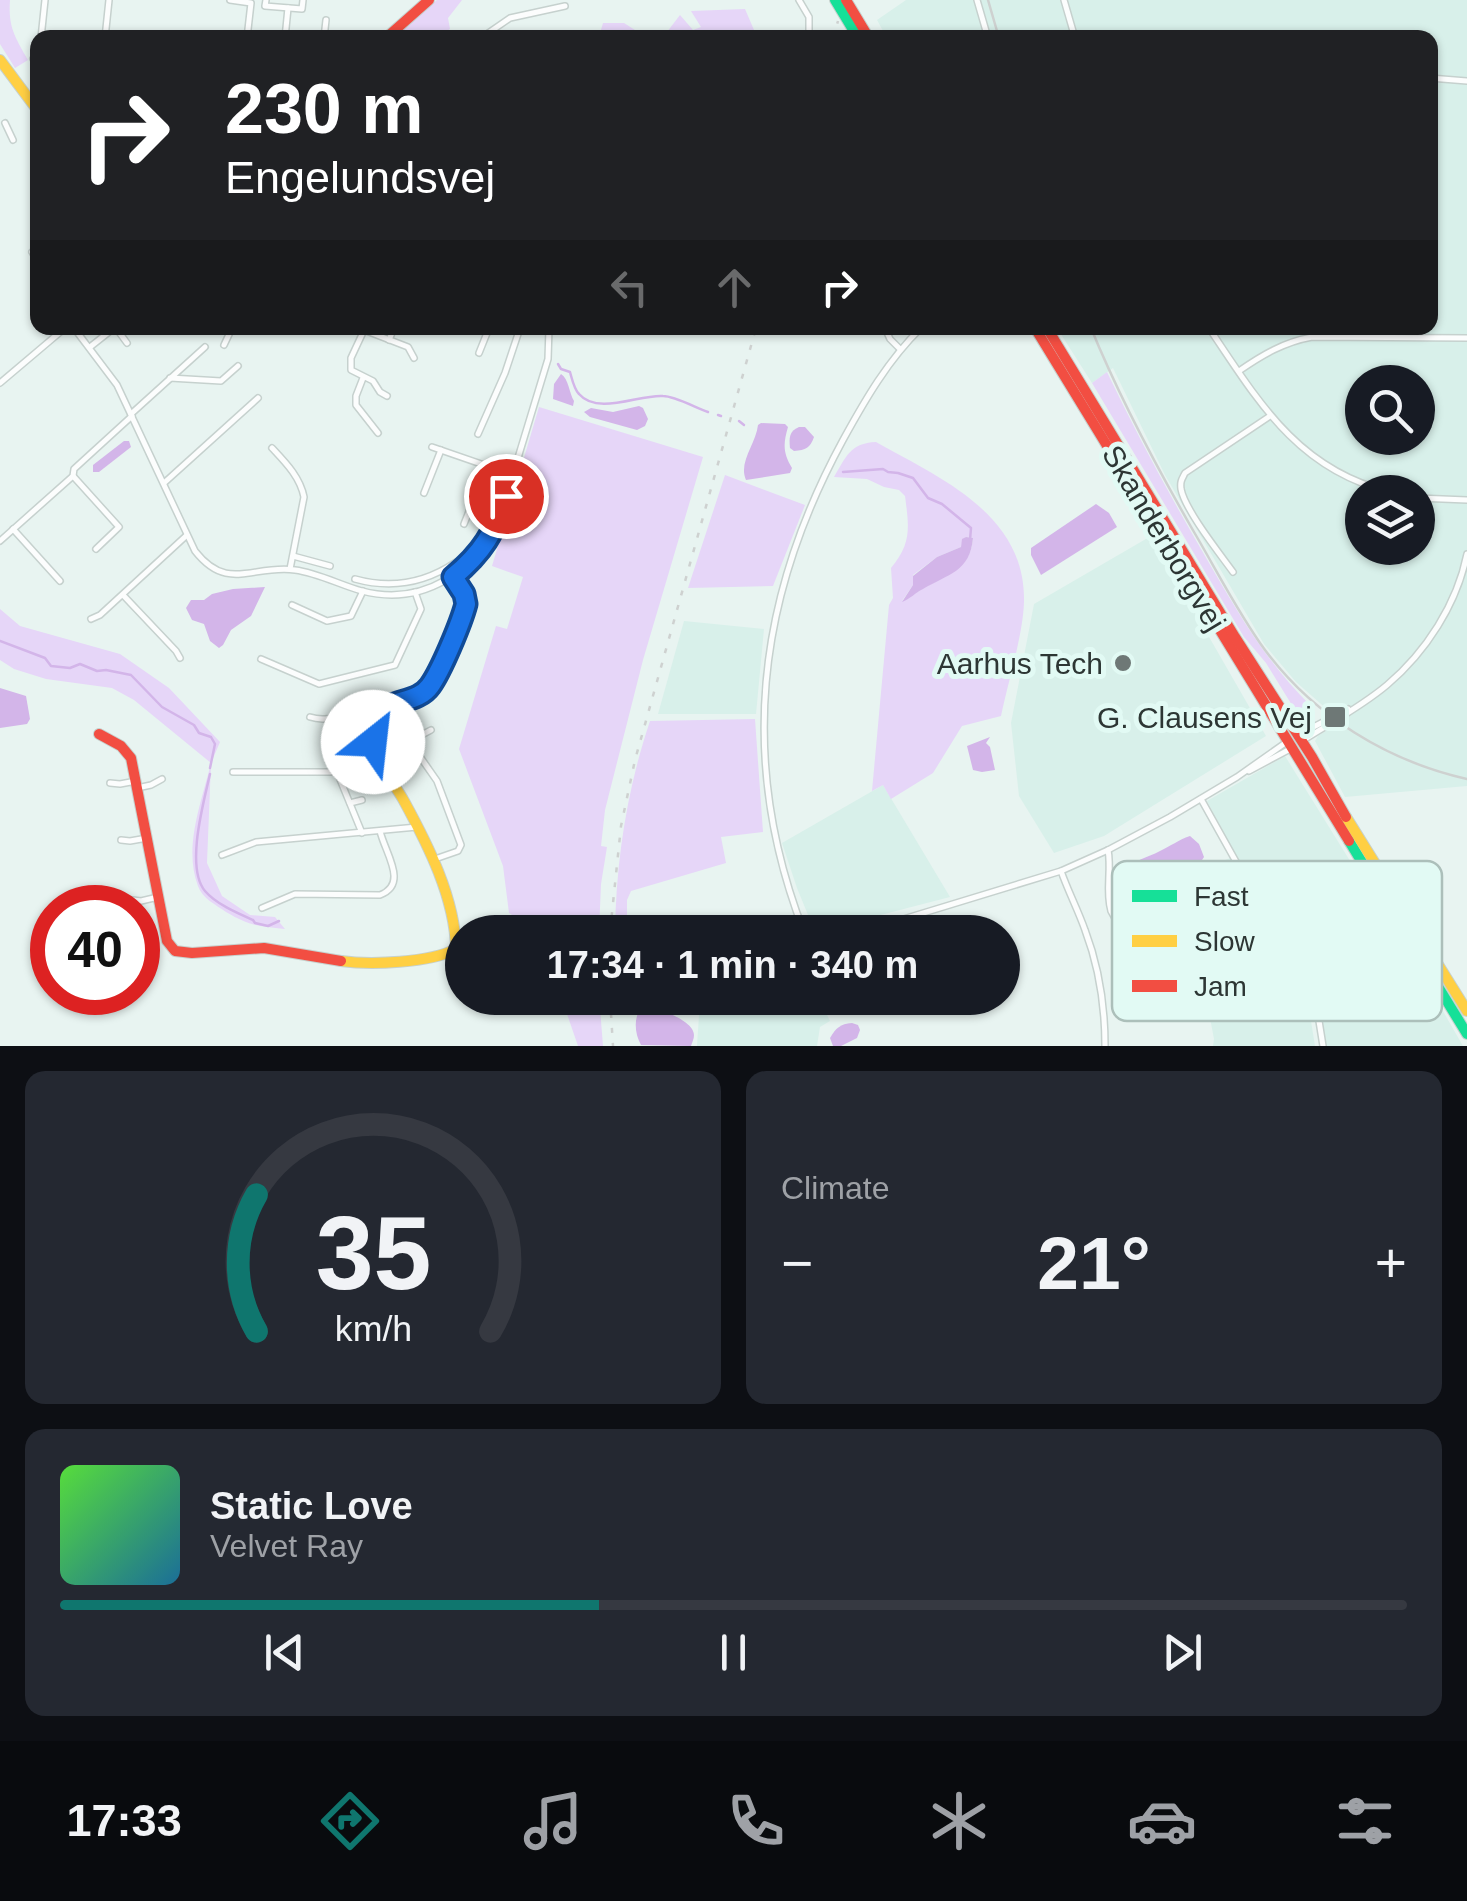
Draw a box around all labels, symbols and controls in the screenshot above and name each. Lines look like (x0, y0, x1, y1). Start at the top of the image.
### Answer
icon: right (60, 70, 190, 200)
text: 230 m (225, 70, 423, 148)
text: Engelundsvej (225, 152, 495, 203)
icon: left (602, 260, 657, 315)
icon: ahead (707, 260, 762, 315)
icon: right (812, 260, 867, 315)
map controls (1345, 365, 1435, 565)
button: search (1345, 365, 1435, 455)
street label: Skanderborgvej (1096, 439, 1232, 637)
pin (464, 454, 549, 539)
icon: arrive (479, 469, 534, 524)
button: layers (1345, 475, 1435, 565)
place label: Aarhus Tech (937, 647, 1103, 680)
marker: Aarhus Tech (1112, 652, 1134, 674)
position arrow (321, 690, 425, 794)
place label: G. Clausens Vej (1097, 701, 1312, 734)
marker: G. Clausens Vej (1322, 704, 1348, 730)
legend (1112, 861, 1442, 1021)
text: Fast (1194, 881, 1249, 912)
speed limit sign: 40 (30, 885, 160, 1015)
text: Slow (1194, 926, 1255, 957)
text: 17:34 · 1 min · 340 m (547, 944, 918, 986)
text: Jam (1194, 971, 1247, 1002)
text: Climate (781, 1170, 889, 1206)
text: 35 (315, 1195, 431, 1311)
text: 21° (1037, 1221, 1151, 1305)
text: − (781, 1232, 813, 1294)
text: + (1375, 1232, 1407, 1294)
text: km/h (334, 1309, 412, 1349)
text: Static Love (210, 1485, 413, 1527)
text: Velvet Ray (210, 1528, 363, 1564)
icon: previous (257, 1625, 312, 1680)
icon: pause (706, 1625, 761, 1680)
icon: next (1155, 1625, 1210, 1680)
icon: directions (315, 1786, 385, 1856)
icon: music (518, 1786, 588, 1856)
icon: phone (721, 1786, 791, 1856)
icon: climate (924, 1786, 994, 1856)
icon: car (1127, 1786, 1197, 1856)
icon: filters (1330, 1786, 1400, 1856)
text: 17:33 (67, 1795, 182, 1846)

